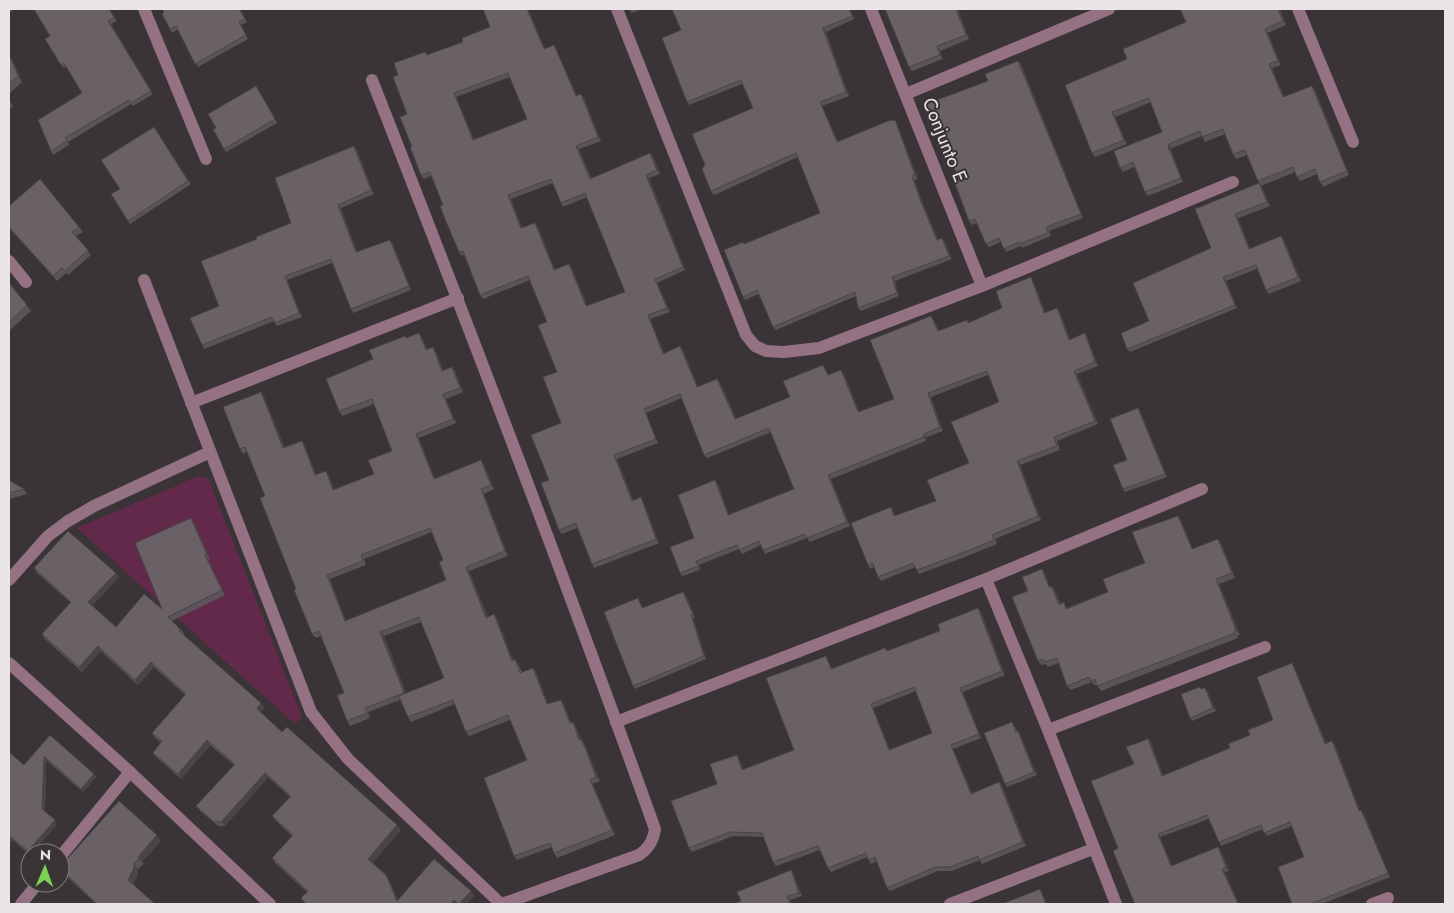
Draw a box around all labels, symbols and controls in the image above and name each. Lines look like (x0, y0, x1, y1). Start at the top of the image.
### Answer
street label: Conjunto E (916, 94, 974, 186)
north arrow (20, 843, 70, 893)
text: N (40, 845, 51, 865)

